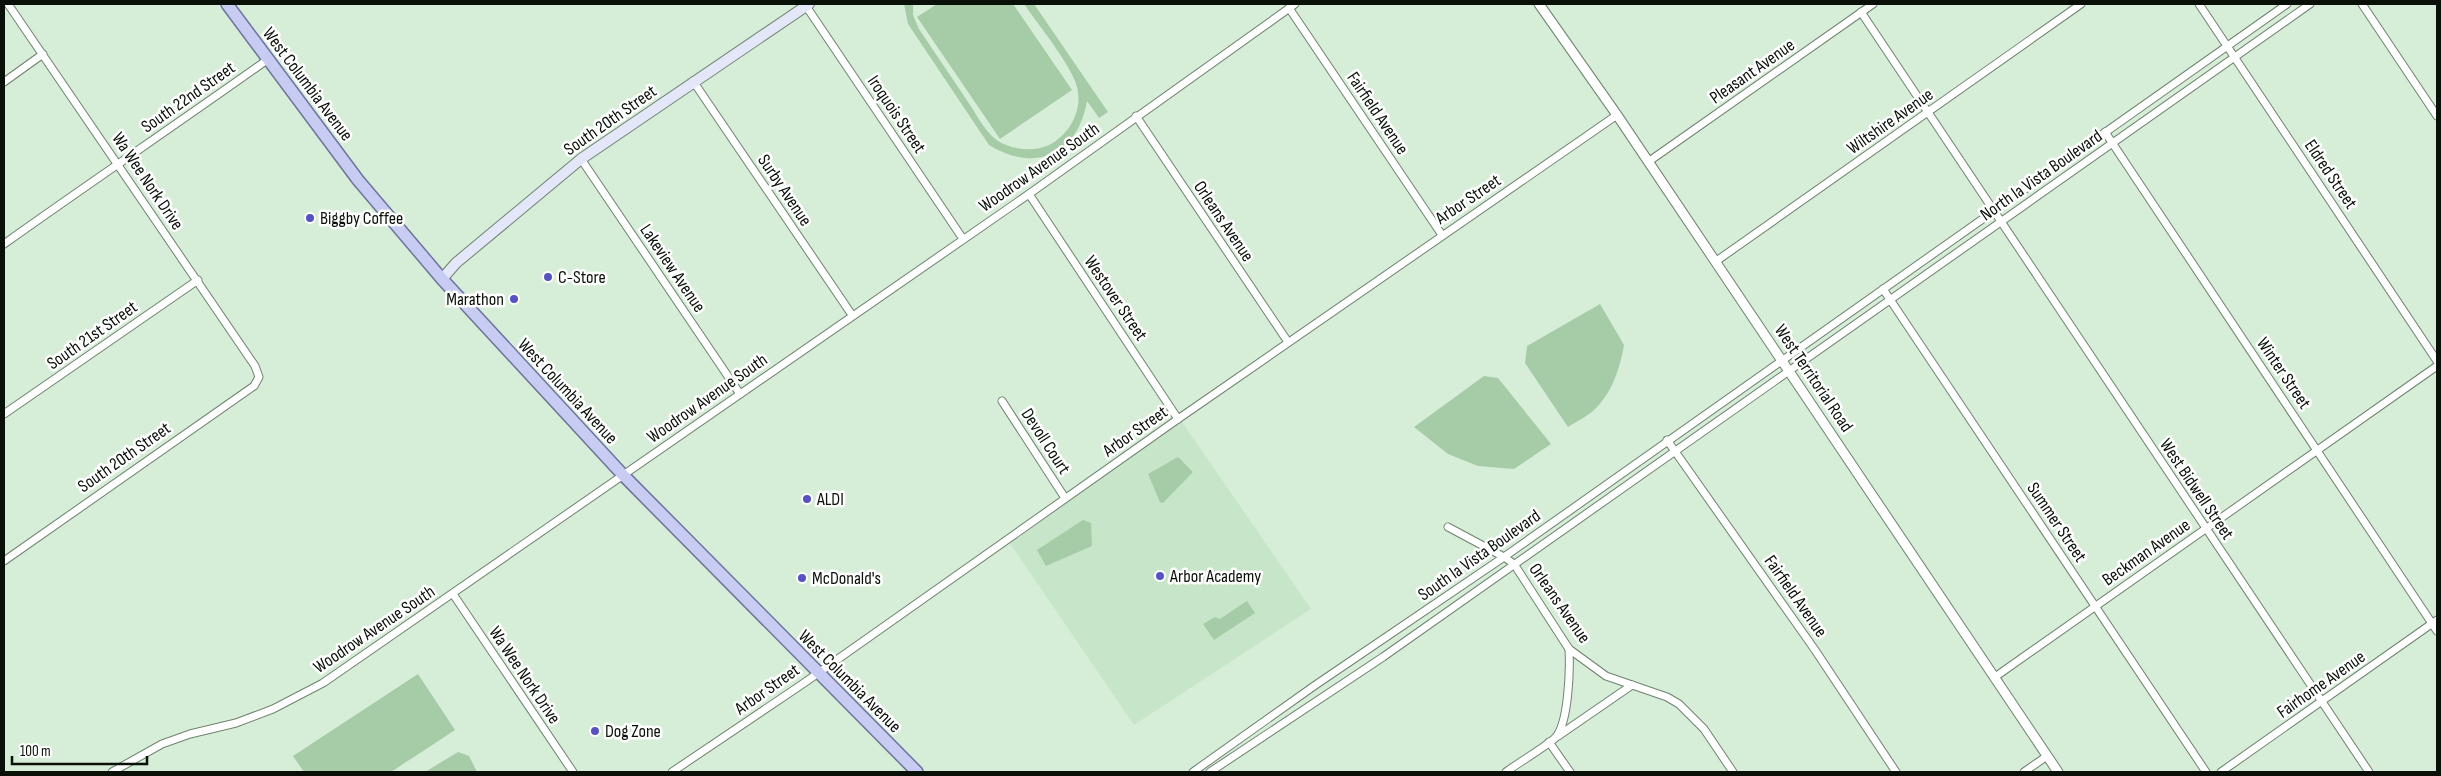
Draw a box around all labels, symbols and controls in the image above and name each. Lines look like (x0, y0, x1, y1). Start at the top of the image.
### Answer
street label: West Columbia Avenue (258, 23, 357, 145)
street label: Pleasant Avenue (1706, 35, 1799, 108)
street label: South 22nd Street (137, 57, 240, 137)
street label: Fairfield Avenue (1342, 68, 1413, 159)
street label: Iroquois Street (863, 71, 930, 158)
street label: South 20th Street (560, 80, 661, 160)
street label: Wiltshire Avenue (1843, 84, 1937, 159)
street label: Woodrow Avenue South (975, 118, 1103, 217)
street label: North la Vista Boulevard (1976, 126, 2106, 225)
street label: Wa Wee Nork Drive (107, 129, 188, 234)
street label: Eldred Street (2300, 136, 2362, 213)
street label: Surby Avenue (753, 151, 816, 230)
street label: Arbor Street (1431, 170, 1505, 229)
street label: Orleans Avenue (1189, 177, 1258, 266)
place label: Biggby Coffee (320, 208, 403, 229)
marker: Biggby Coffee (304, 212, 316, 224)
street label: Lakeview Avenue (635, 220, 710, 316)
street label: Westover Street (1080, 252, 1152, 345)
place label: C-Store (558, 267, 606, 288)
marker: C-Store (542, 271, 554, 283)
place label: Marathon (446, 289, 504, 310)
marker: Marathon (508, 293, 520, 305)
street label: South 21st Street (43, 296, 142, 374)
street label: West Territorial Road (1770, 321, 1857, 436)
street label: West Columbia Avenue (513, 334, 622, 448)
street label: Winter Street (2252, 334, 2315, 413)
street label: Woodrow Avenue South (643, 349, 771, 448)
street label: Arbor Street (1098, 401, 1172, 462)
street label: Devoll Court (1017, 404, 1075, 479)
street label: South 20th Street (74, 417, 175, 497)
street label: West Bidwell Street (2155, 435, 2238, 544)
street label: Summer Street (2022, 478, 2091, 567)
place label: ALDI (816, 489, 844, 510)
marker: ALDI (801, 493, 813, 505)
street label: South la Vista Boulevard (1414, 505, 1544, 605)
street label: Beckman Avenue (2098, 514, 2194, 590)
street label: Fairfield Avenue (1760, 551, 1831, 641)
street label: Orleans Avenue (1524, 559, 1595, 647)
place label: Arbor Academy (1169, 566, 1261, 587)
place label: McDonald's (812, 568, 881, 589)
marker: Arbor Academy (1154, 570, 1166, 582)
marker: McDonald's (796, 572, 808, 584)
street label: Woodrow Avenue South (310, 581, 439, 678)
street label: Wa Wee Nork Drive (484, 623, 565, 728)
street label: West Columbia Avenue (794, 626, 905, 737)
street label: Fairhome Avenue (2273, 646, 2369, 722)
street label: Arbor Street (730, 659, 804, 720)
place label: Dog Zone (605, 721, 661, 742)
marker: Dog Zone (589, 725, 601, 737)
scale bar (12, 734, 148, 766)
text: 100 m (20, 742, 51, 761)

